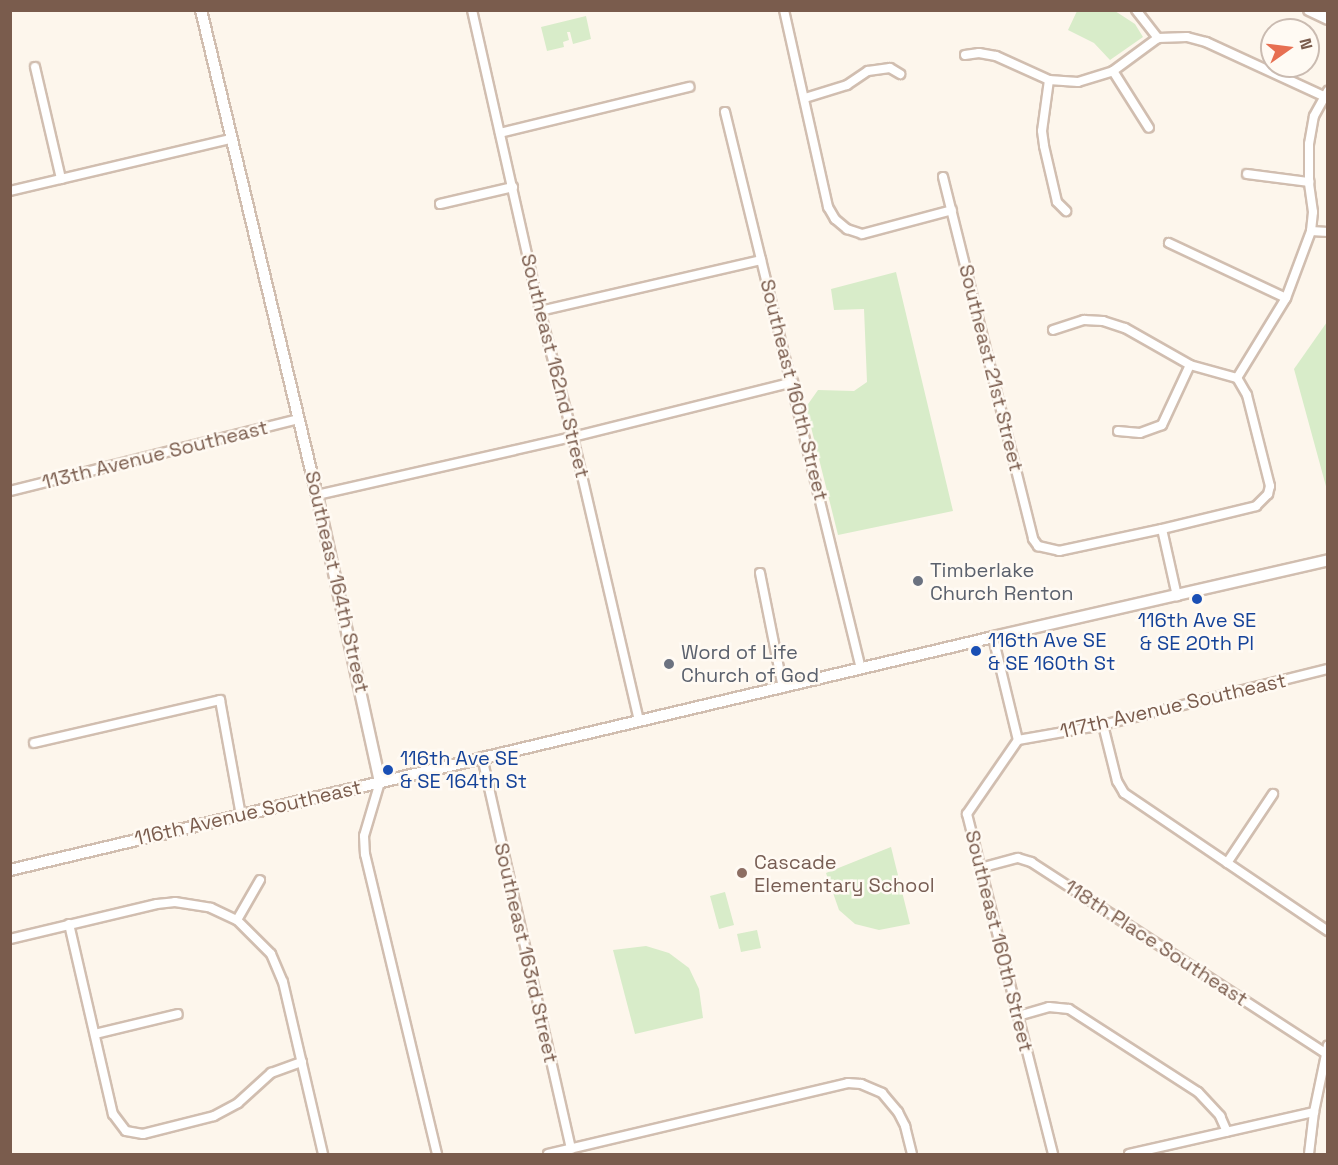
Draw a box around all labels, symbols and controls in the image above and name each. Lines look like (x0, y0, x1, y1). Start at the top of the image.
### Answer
north arrow (1260, 18, 1320, 78)
text: N (1295, 36, 1317, 52)
street label: Southeast 162nd Street (516, 251, 594, 481)
street label: Southeast 21st Street (954, 262, 1028, 474)
street label: Southeast 160th Street (755, 277, 833, 503)
street label: 113th Avenue Southeast (39, 415, 271, 495)
street label: Southeast 164th Street (300, 469, 374, 695)
place label: Timberlake Church Renton (930, 558, 1074, 605)
marker: Timberlake Church Renton (911, 574, 925, 588)
marker: 116th Ave SE & SE 20th Pl (1190, 592, 1204, 606)
place label: 116th Ave SE & SE 20th Pl (1138, 608, 1256, 655)
place label: 116th Ave SE & SE 160th St (988, 628, 1115, 675)
place label: Word of Life Church of God (681, 640, 819, 687)
marker: 116th Ave SE & SE 160th St (969, 644, 983, 658)
marker: Word of Life Church of God (662, 657, 676, 671)
street label: 117th Avenue Southeast (1058, 668, 1288, 744)
place label: 116th Ave SE & SE 164th St (400, 746, 527, 793)
marker: 116th Ave SE & SE 164th St (381, 763, 395, 777)
street label: 116th Avenue Southeast (132, 775, 364, 851)
street label: Southeast 160th Street (960, 828, 1038, 1054)
street label: Southeast 163rd Street (489, 841, 563, 1065)
place label: Cascade Elementary School (754, 850, 935, 897)
marker: Cascade Elementary School (735, 866, 749, 880)
street label: 118th Place Southeast (1060, 875, 1252, 1011)

